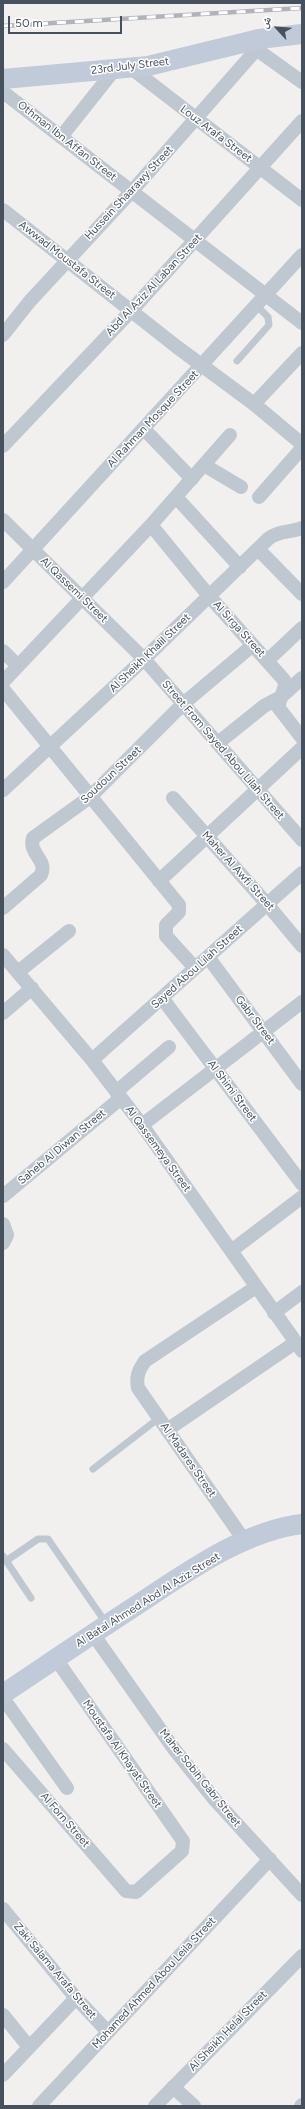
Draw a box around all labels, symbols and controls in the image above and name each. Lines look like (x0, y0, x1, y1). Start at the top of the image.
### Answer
scale bar (10, 8, 124, 34)
north arrow (257, 8, 297, 48)
text: ش (257, 14, 274, 31)
text: 50 m (15, 16, 43, 30)
street label: 23rd July Street (90, 55, 170, 77)
street label: Othman Ibn Affan Street (15, 98, 119, 184)
street label: Louz Arafa Street (178, 103, 254, 165)
street label: Hussein Shaarawy Street (82, 143, 176, 243)
street label: Awwad Moustafa Street (16, 218, 118, 302)
street label: Abd Al Aziz Al Laban Street (103, 231, 205, 339)
street label: Al Rahman Mosque Street (105, 368, 201, 470)
street label: Al Qassemi Street (38, 555, 110, 625)
street label: Al Sirga Street (210, 598, 268, 660)
street label: Al Sheikh Khalil Street (107, 611, 193, 695)
street label: Street From Sayed Abou Lilah Street (159, 678, 287, 822)
street label: Soudoun Street (78, 744, 144, 806)
street label: Maher Al Awfi Street (199, 829, 277, 913)
street label: Sayed Abou Lilah Street (149, 923, 245, 1011)
street label: Gabr Street (232, 993, 278, 1047)
street label: Al Shimi Street (205, 1058, 259, 1124)
street label: Al Qassemeya Street (122, 1103, 194, 1195)
street label: Saheb Al Diwan Street (16, 1107, 108, 1187)
street label: Al Madares Street (157, 1420, 219, 1500)
street label: Al Batal Ahmed Abd Al Aziz Street (73, 1550, 223, 1650)
street label: Moustafa Al Khayat Street (80, 1697, 164, 1811)
street label: Maher Sobih Gabr Street (156, 1726, 244, 1830)
street label: Al Forn Street (38, 1790, 92, 1850)
street label: Mohamed Ahmed Abou Leila Street (89, 1914, 219, 2052)
street label: Zaki Salama Arafa Street (11, 1920, 99, 2022)
street label: Al Sheikh Helal Street (186, 1988, 270, 2074)

